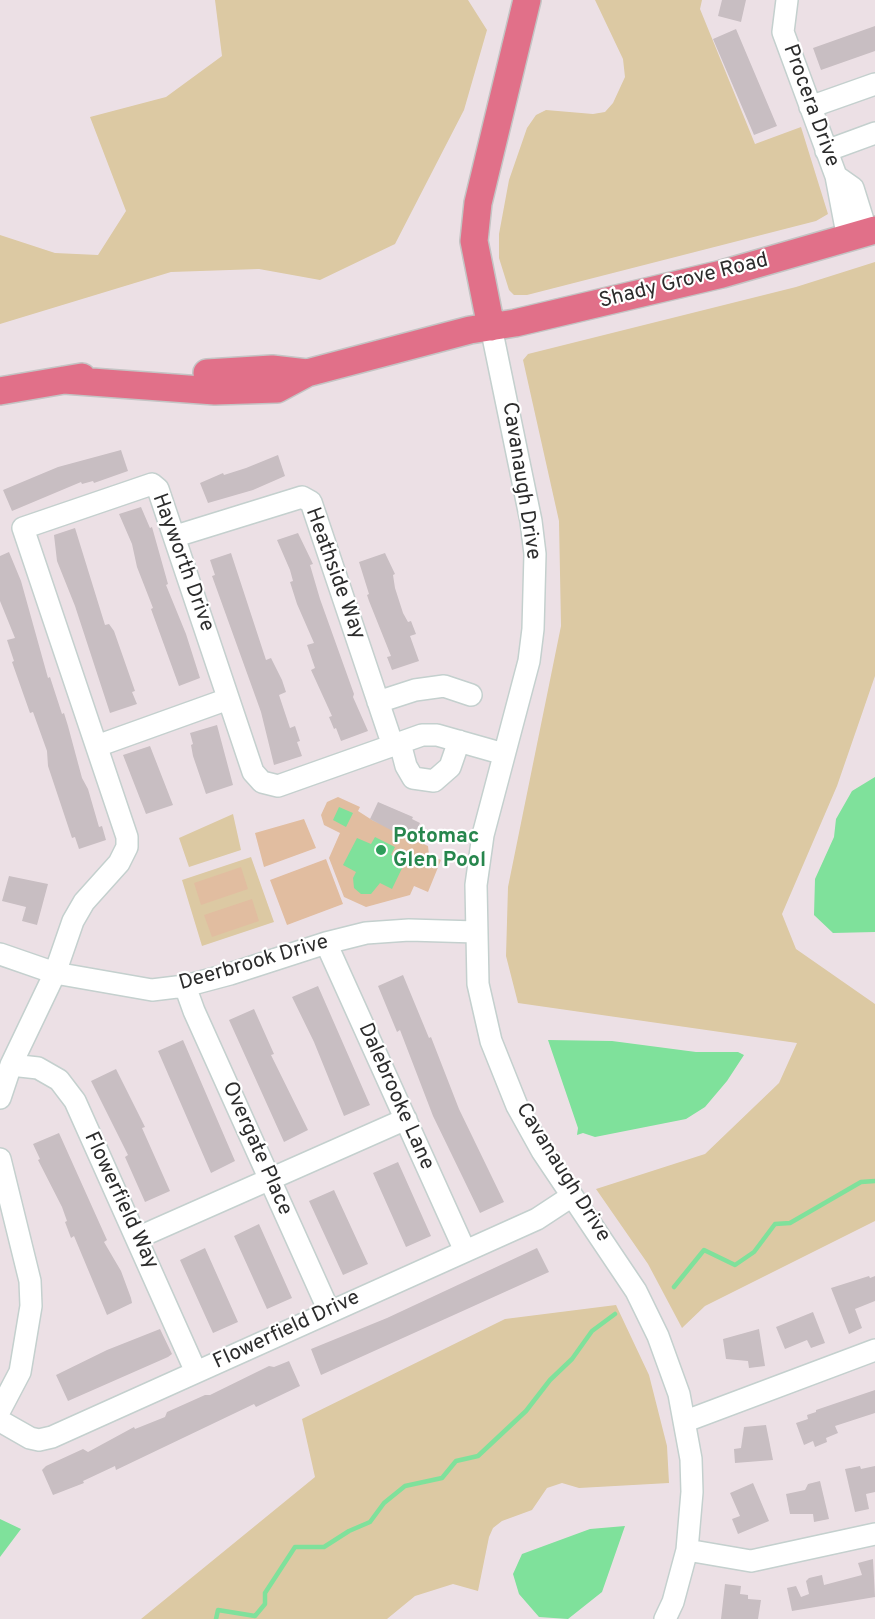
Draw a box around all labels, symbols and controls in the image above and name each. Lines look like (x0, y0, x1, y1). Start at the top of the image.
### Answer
street label: Procera Drive (776, 41, 844, 171)
street label: Shady Grove Road (597, 249, 771, 315)
street label: Cavanaugh Drive (495, 400, 545, 562)
street label: Hayworth Drive (145, 491, 219, 635)
street label: Heathside Way (298, 505, 370, 643)
place label: Potomac Glen Pool (393, 825, 486, 875)
marker: Potomac Glen Pool (374, 843, 388, 857)
street label: Deerbrook Drive (176, 931, 332, 997)
street label: Dalebrooke Lane (351, 1020, 439, 1174)
street label: Overgate Place (215, 1078, 297, 1220)
street label: Cavanaugh Drive (509, 1099, 615, 1247)
street label: Flowerfield Way (77, 1128, 163, 1274)
street label: Flowerfield Drive (210, 1286, 364, 1376)

